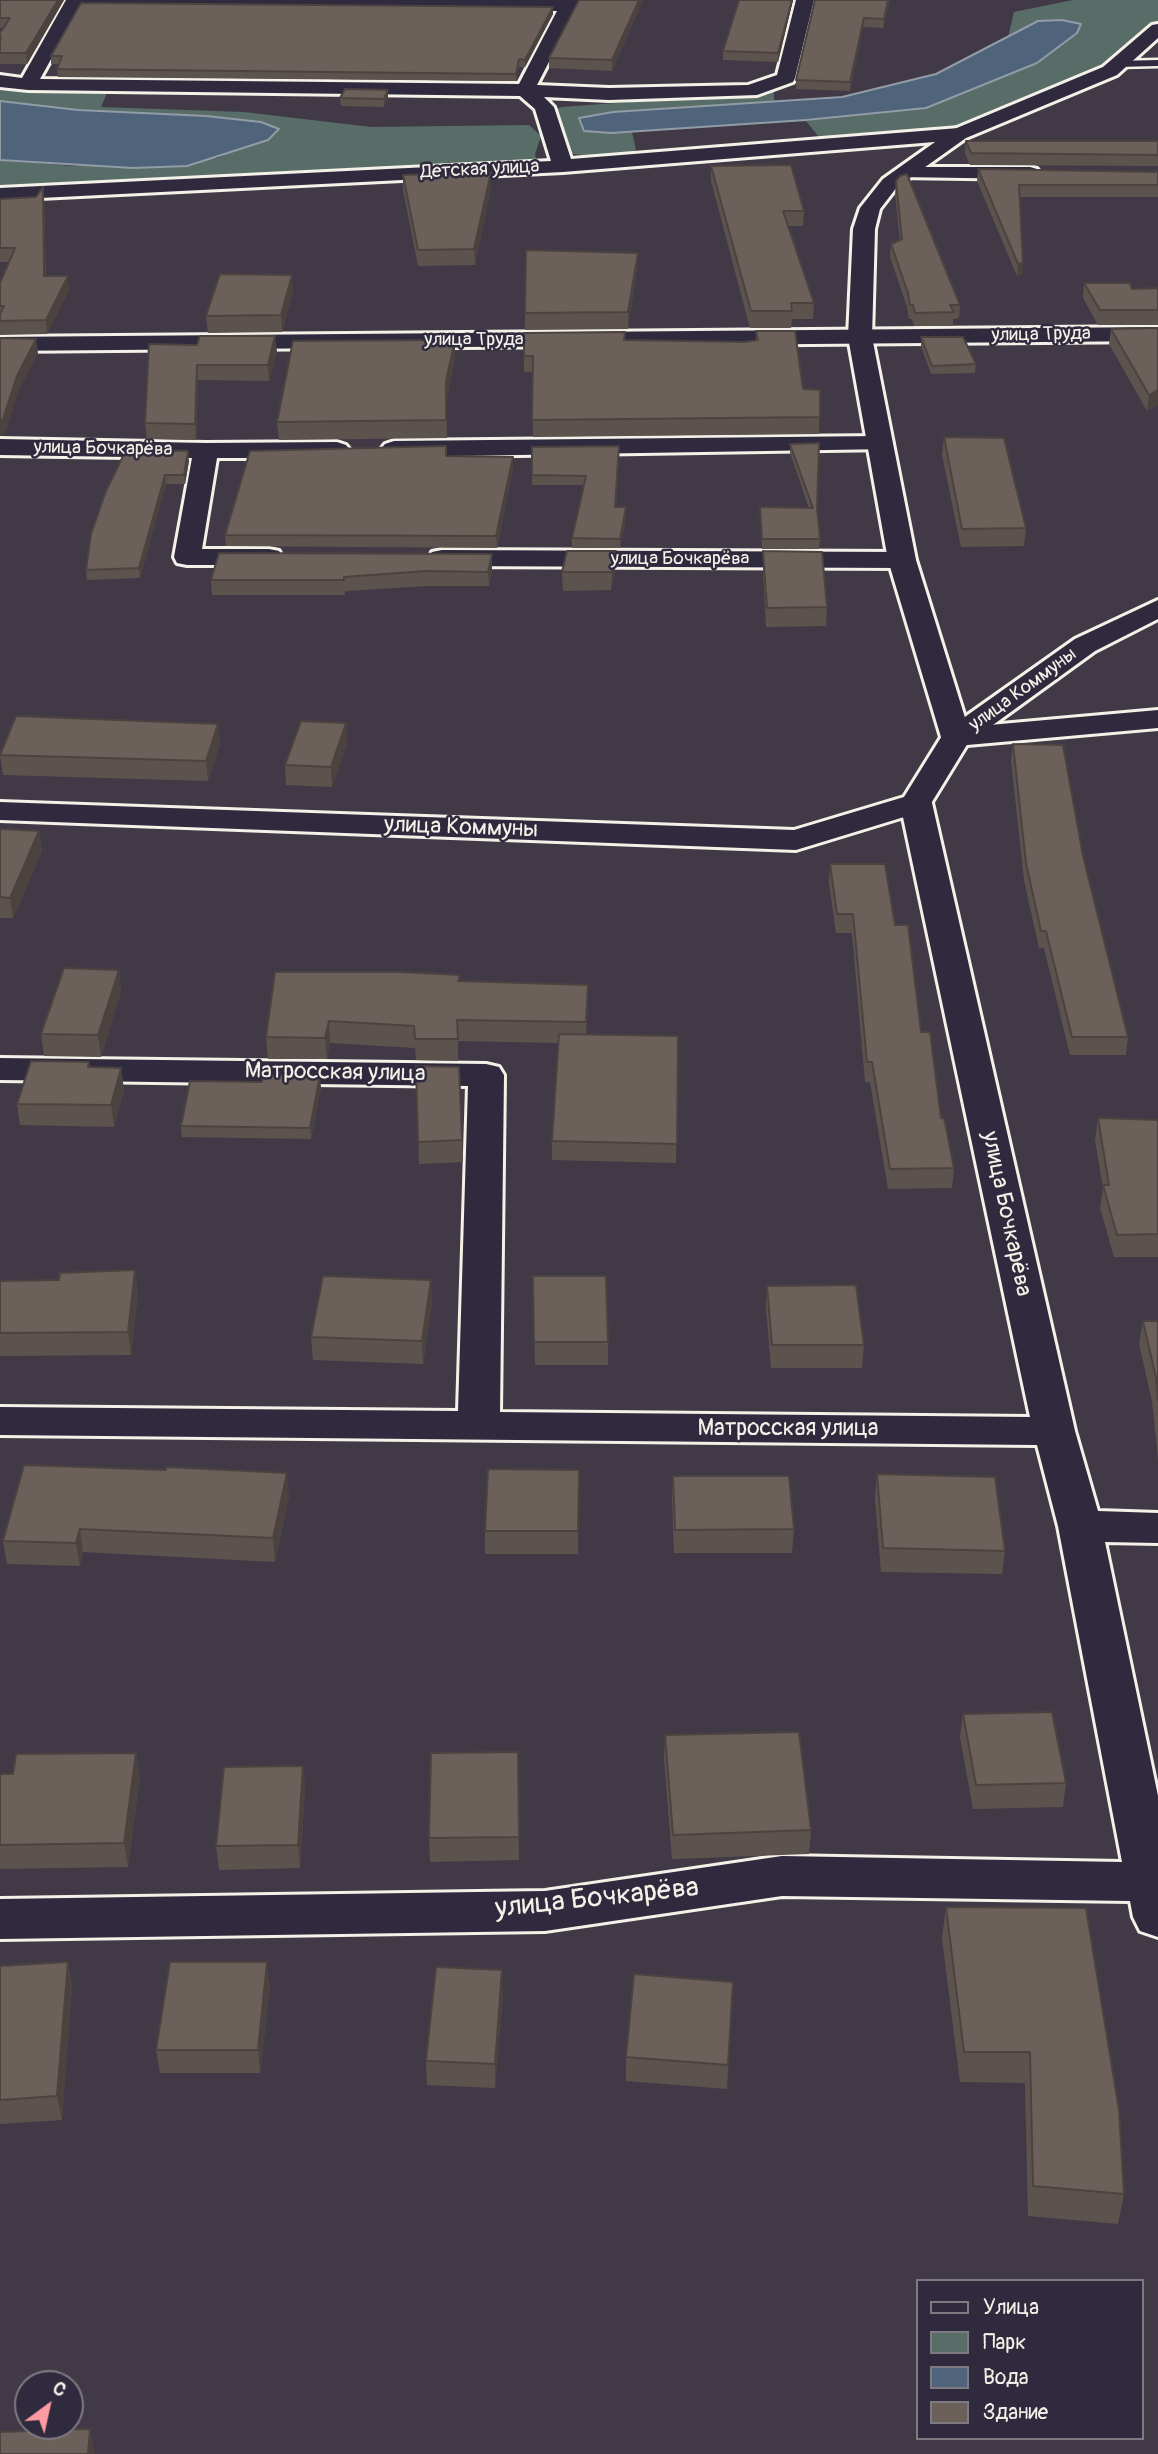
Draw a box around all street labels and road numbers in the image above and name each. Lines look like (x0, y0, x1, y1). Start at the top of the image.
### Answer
street label: Детская улица (420, 156, 540, 184)
street label: улица Труда (991, 323, 1091, 347)
street label: улица Труда (424, 329, 524, 351)
street label: улица Бочкарёва (33, 436, 173, 462)
street label: улица Бочкарёва (611, 548, 749, 570)
street label: улица Коммуны (965, 643, 1081, 737)
street label: улица Коммуны (383, 812, 539, 844)
street label: Матросская улица (244, 1058, 426, 1088)
street label: улица Бочкарёва (975, 1129, 1037, 1299)
street label: Матросская улица (698, 1415, 878, 1443)
street label: улица Бочкарёва (494, 1872, 700, 1926)

